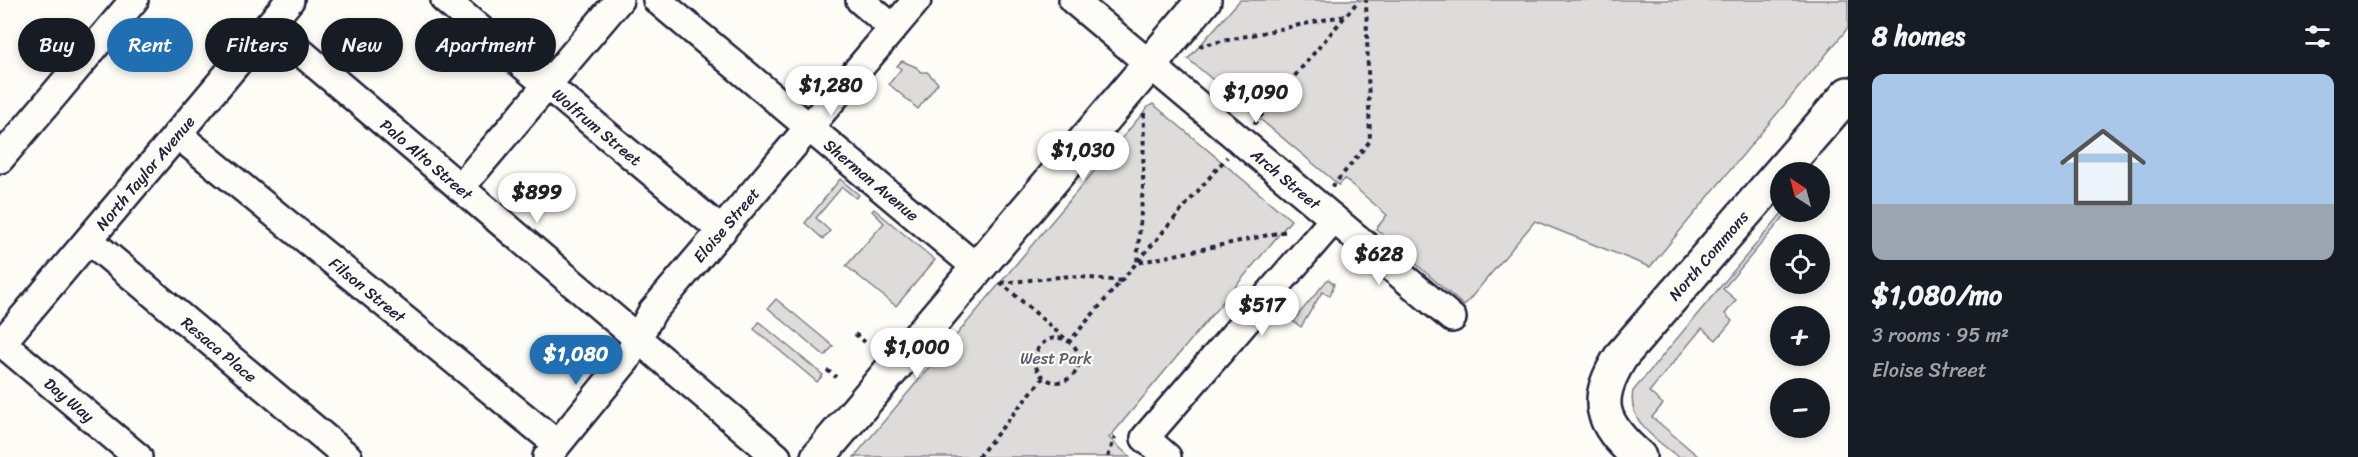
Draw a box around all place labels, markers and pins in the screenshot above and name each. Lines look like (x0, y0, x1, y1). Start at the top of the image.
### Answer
pin: $1,280 (782, 66, 880, 117)
pin: $1,090 (1207, 73, 1305, 124)
pin: $1,030 (1034, 131, 1132, 182)
pin: $899 (501, 173, 573, 224)
pin: $628 (1343, 235, 1415, 286)
pin: $517 (1226, 286, 1298, 337)
pin: $1,000 (868, 328, 966, 379)
pin: $1,080 (527, 335, 625, 386)

